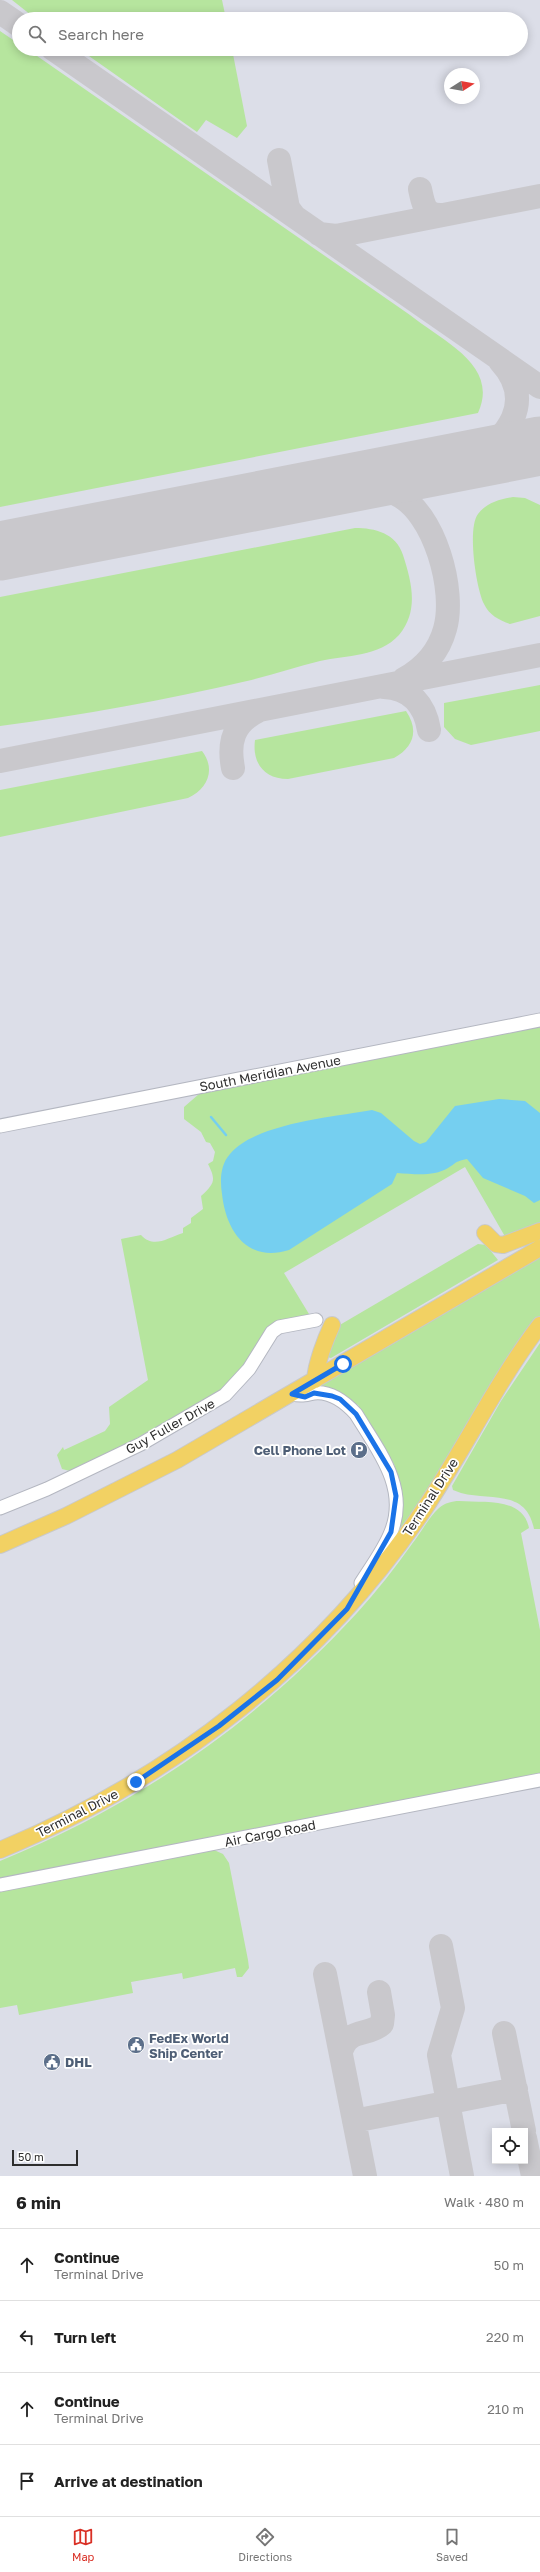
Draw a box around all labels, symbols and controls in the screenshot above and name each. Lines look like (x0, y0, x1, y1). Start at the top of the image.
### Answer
search box (12, 12, 528, 56)
icon: search (26, 23, 48, 45)
text: Search here (58, 25, 144, 43)
north arrow (444, 68, 480, 104)
street label: South Meridian Avenue (198, 1051, 342, 1095)
route start (334, 1355, 352, 1373)
street label: Guy Fuller Drive (123, 1395, 217, 1457)
parking icon: Cell Phone Lot (349, 1440, 369, 1460)
place label: Cell Phone Lot (254, 1442, 346, 1458)
street label: Terminal Drive (399, 1455, 461, 1539)
route end (127, 1773, 145, 1791)
street label: Terminal Drive (34, 1786, 120, 1840)
street label: Air Cargo Road (223, 1816, 317, 1850)
place label: FedEx World Ship Center (149, 2030, 229, 2061)
public building icon: FedEx World Ship Center (126, 2035, 146, 2055)
public building icon: DHL (42, 2052, 62, 2072)
place label: DHL (65, 2054, 92, 2070)
map controls (492, 2128, 528, 2164)
button: locate (492, 2128, 528, 2164)
scale bar (12, 2148, 78, 2167)
text: 50 m (18, 2150, 44, 2163)
text: 6 min (16, 2192, 61, 2213)
text: Walk · 480 m (444, 2194, 524, 2210)
text: Continue (54, 2248, 120, 2266)
icon: ahead (16, 2254, 38, 2276)
text: 50 m (494, 2257, 524, 2273)
text: Terminal Drive (54, 2266, 143, 2282)
icon: left (16, 2326, 38, 2348)
text: Turn left (54, 2328, 116, 2346)
text: 220 m (486, 2329, 524, 2345)
text: Continue (54, 2392, 120, 2410)
icon: ahead (16, 2398, 38, 2420)
text: 210 m (487, 2401, 524, 2417)
text: Terminal Drive (54, 2410, 143, 2426)
icon: arrive (16, 2470, 38, 2492)
text: Arrive at destination (54, 2472, 203, 2490)
tab: Map (72, 2526, 94, 2563)
tab: Directions (238, 2526, 292, 2563)
tab: Saved (436, 2526, 468, 2563)

